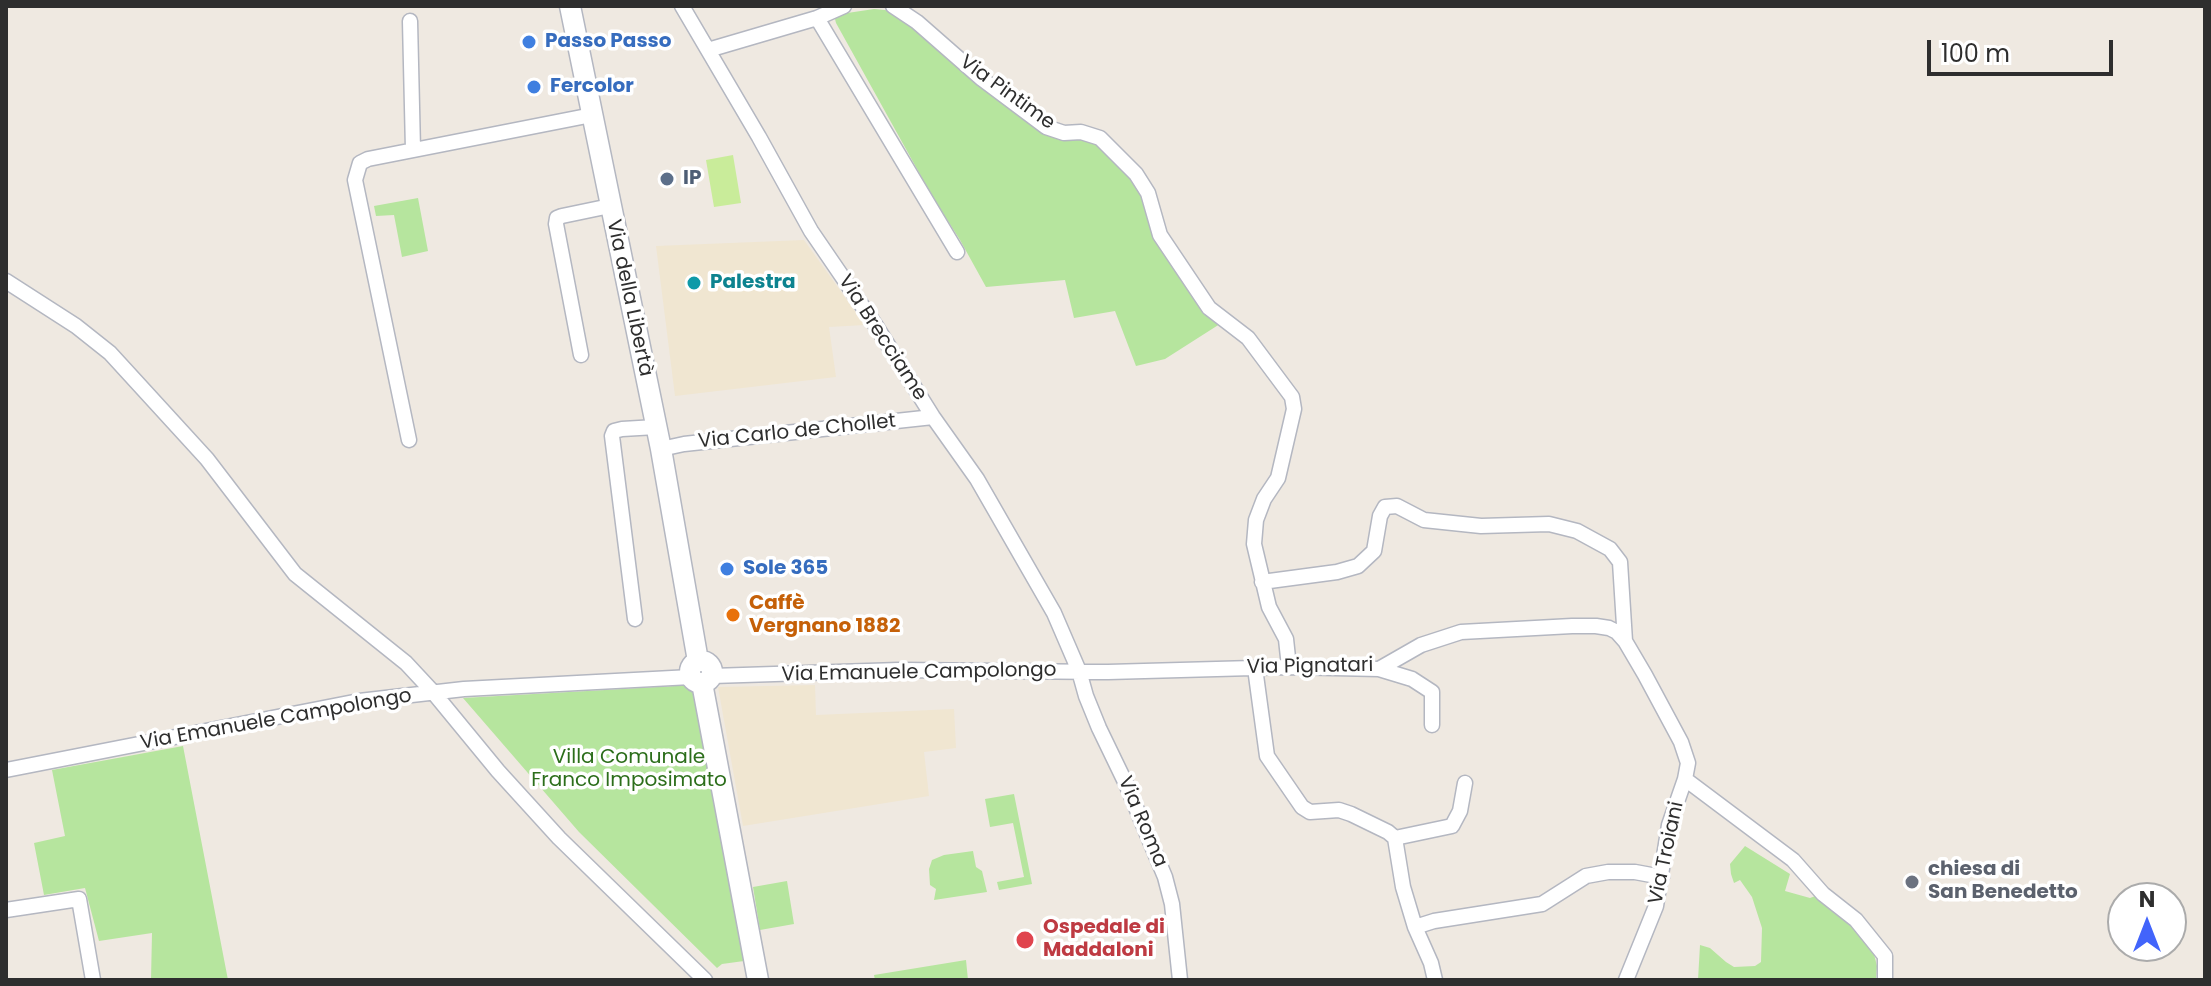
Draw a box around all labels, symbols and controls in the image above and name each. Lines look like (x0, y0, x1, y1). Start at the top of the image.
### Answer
scale bar (1931, 24, 2117, 74)
place label: Passo Passo (545, 30, 671, 54)
marker: Passo Passo (520, 33, 538, 51)
text: 100 m (1941, 37, 2010, 70)
street label: Via Pintime (955, 50, 1059, 136)
place label: Fercolor (550, 75, 634, 99)
marker: Fercolor (525, 78, 543, 96)
place label: IP (683, 167, 701, 191)
marker: IP (658, 170, 676, 188)
street label: Via della Libertà (601, 217, 657, 379)
place label: Palestra (710, 271, 796, 295)
street label: Via Brecciame (832, 271, 932, 405)
marker: Palestra (685, 274, 703, 292)
street label: Via Carlo de Chollet (697, 410, 897, 454)
place label: Sole 365 (743, 557, 828, 581)
marker: Sole 365 (718, 560, 736, 578)
place label: Caffè Vergnano 1882 (749, 592, 900, 639)
marker: Caffè Vergnano 1882 (724, 606, 742, 624)
street label: Via Pignatari (1246, 654, 1374, 680)
street label: Via Emanuele Campolongo (781, 659, 1057, 687)
street label: Via Emanuele Campolongo (138, 684, 414, 756)
park label: Villa Comunale Franco Imposimato (531, 746, 727, 793)
street label: Via Roma (1112, 773, 1172, 871)
street label: Via Troiani (1644, 799, 1690, 907)
place label: chiesa di San Benedetto (1928, 858, 2078, 905)
marker: chiesa di San Benedetto (1903, 873, 1921, 891)
north arrow (2107, 882, 2187, 962)
text: N (2139, 884, 2155, 915)
place label: Ospedale di Maddaloni (1043, 916, 1165, 963)
marker: Ospedale di Maddaloni (1014, 929, 1036, 951)

